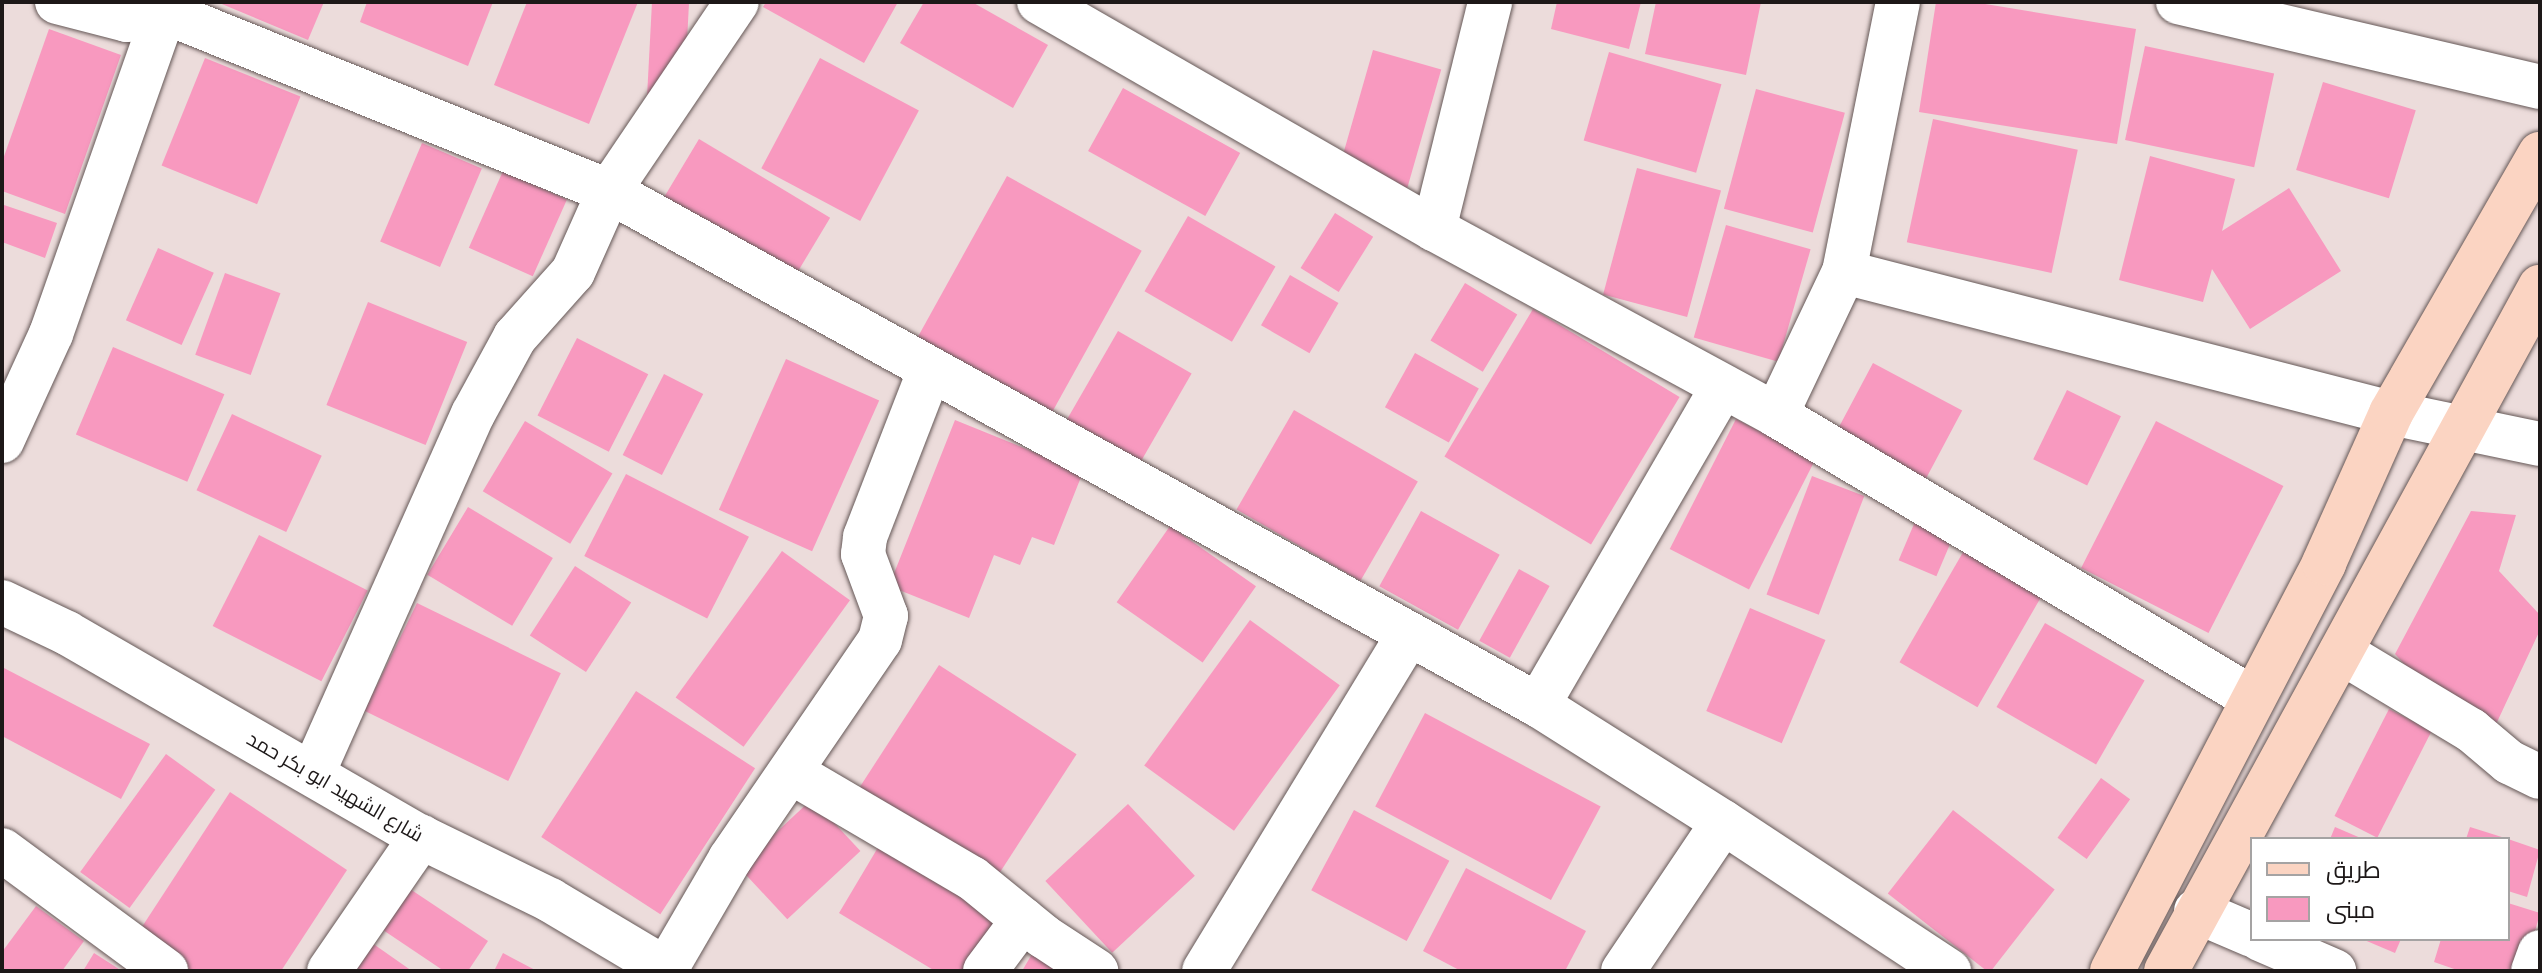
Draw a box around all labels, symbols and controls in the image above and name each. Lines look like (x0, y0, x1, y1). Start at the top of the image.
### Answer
street label: شارع الشهيد ابو بكر حمد (242, 727, 428, 847)
legend (2250, 837, 2510, 941)
text: طريق (2326, 854, 2381, 885)
text: مبنى (2326, 894, 2375, 925)

